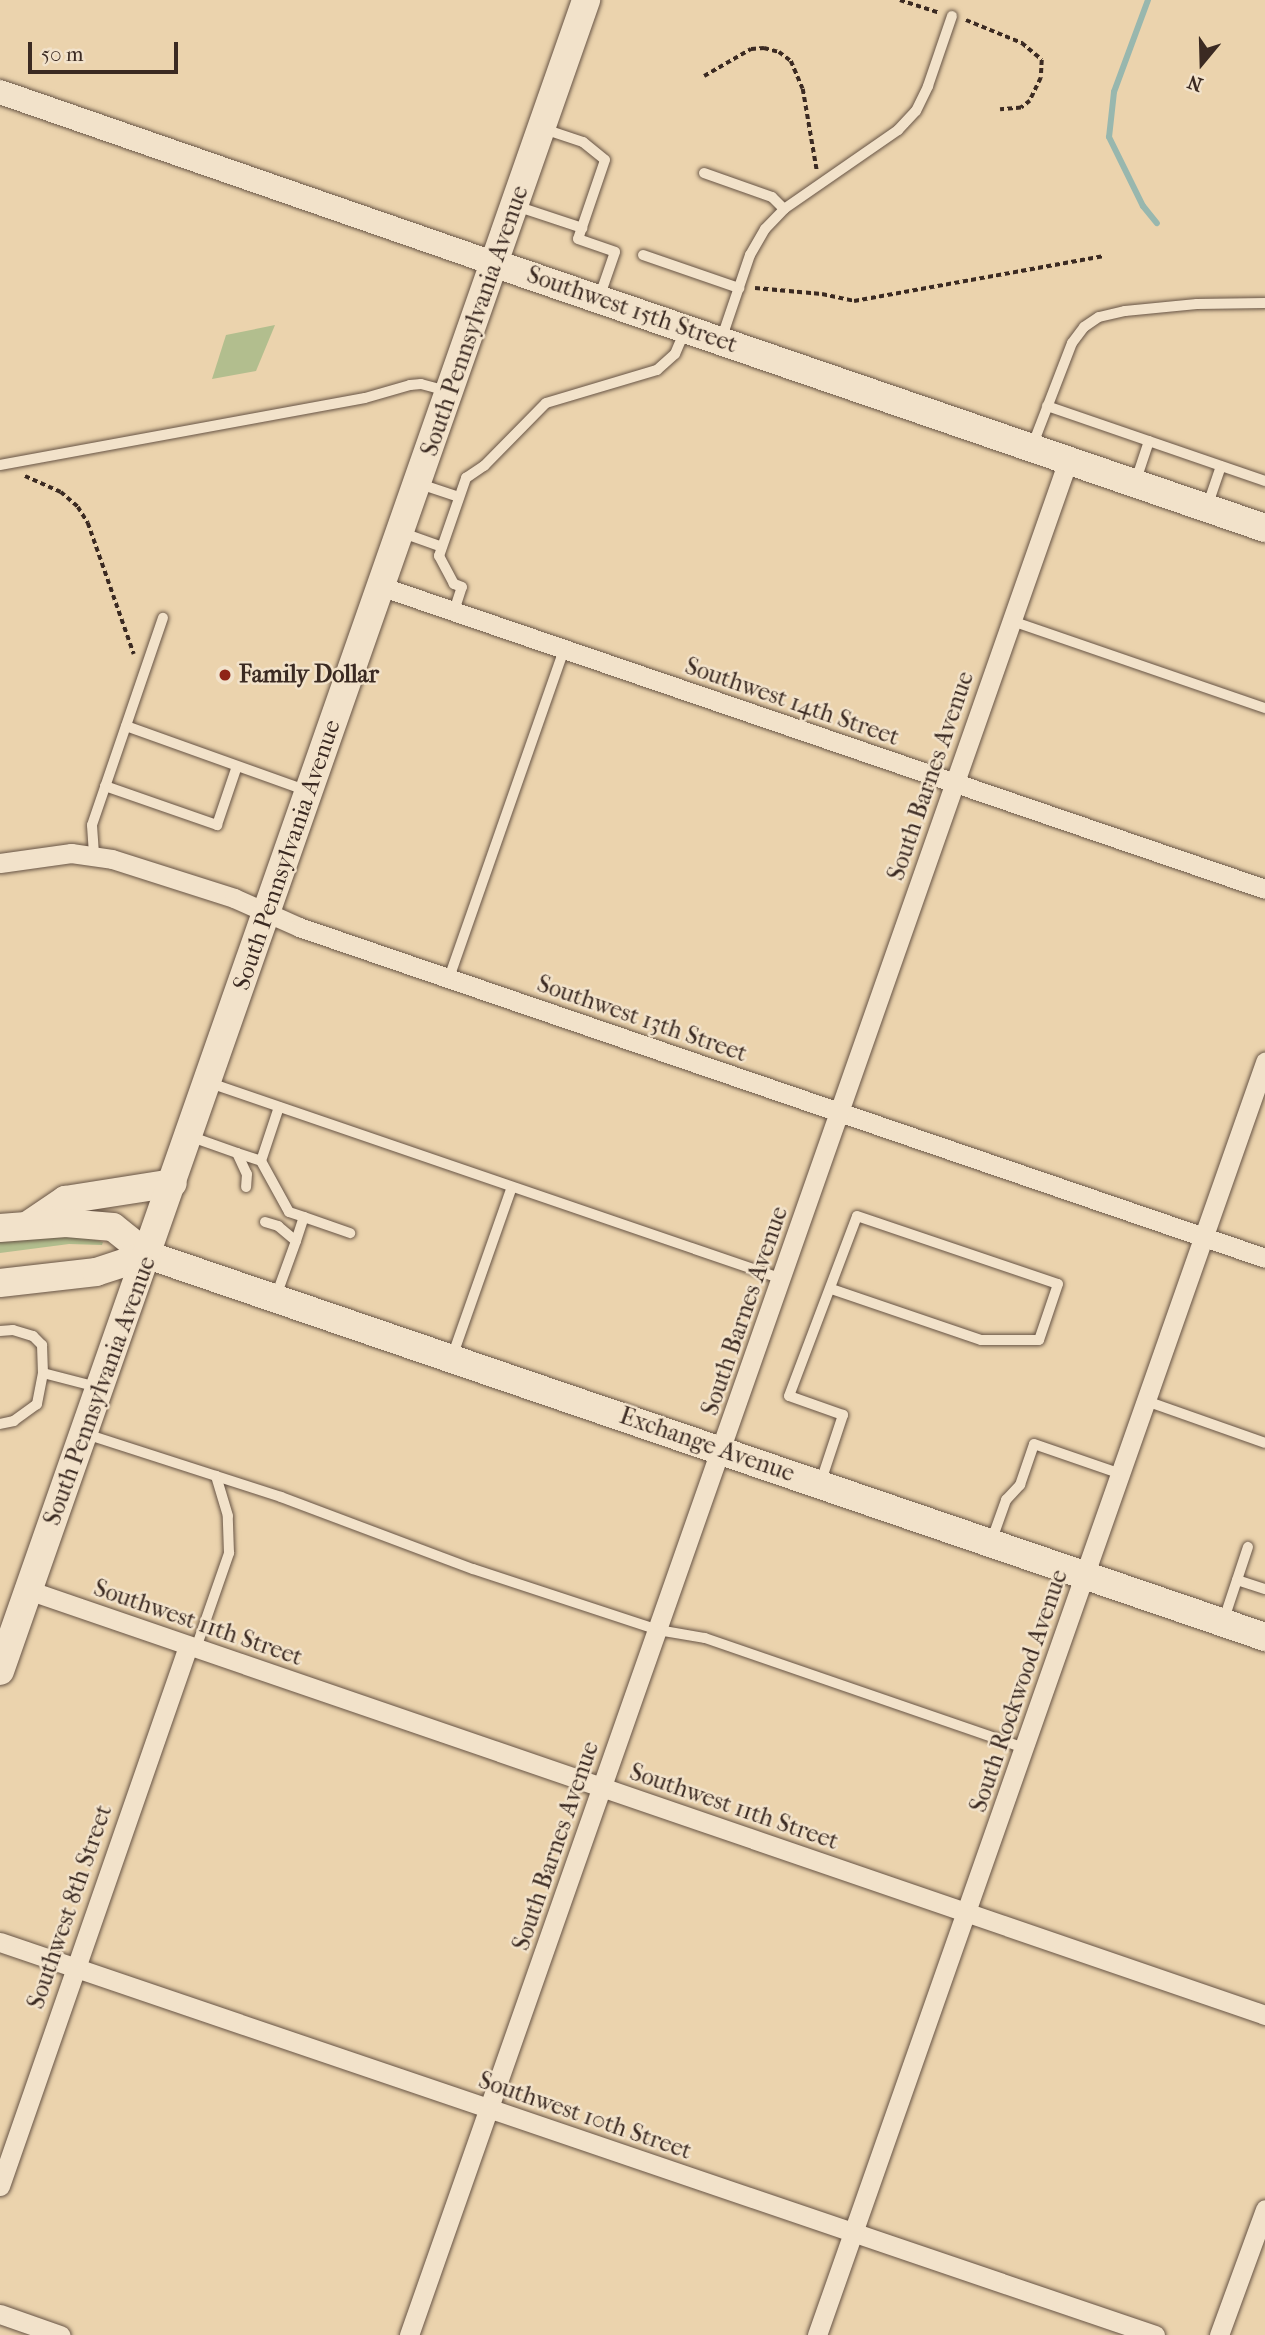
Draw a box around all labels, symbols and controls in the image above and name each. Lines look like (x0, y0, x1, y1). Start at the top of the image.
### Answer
scale bar (32, 28, 182, 72)
north arrow (1167, 28, 1237, 98)
text: 50 m (41, 42, 84, 66)
text: N (1185, 70, 1206, 96)
street label: South Pennsylvania Avenue (415, 182, 535, 460)
street label: Southwest 15th Street (523, 260, 741, 360)
street label: Southwest 14th Street (681, 652, 903, 752)
place label: Family Dollar (239, 661, 379, 689)
marker: Family Dollar (217, 667, 233, 683)
street label: South Barnes Avenue (882, 668, 980, 884)
street label: South Pennsylvania Avenue (227, 716, 347, 994)
street label: Southwest 13th Street (533, 970, 751, 1068)
street label: South Barnes Avenue (696, 1203, 794, 1419)
street label: South Pennsylvania Avenue (38, 1253, 162, 1529)
street label: Exchange Avenue (616, 1402, 798, 1488)
street label: South Rockwood Avenue (964, 1566, 1074, 1816)
street label: Southwest 11th Street (90, 1574, 306, 1672)
street label: South Barnes Avenue (507, 1738, 605, 1954)
street label: Southwest 11th Street (626, 1758, 842, 1856)
street label: Southwest 8th Street (22, 1801, 118, 2013)
street label: Southwest 10th Street (475, 2066, 695, 2166)

